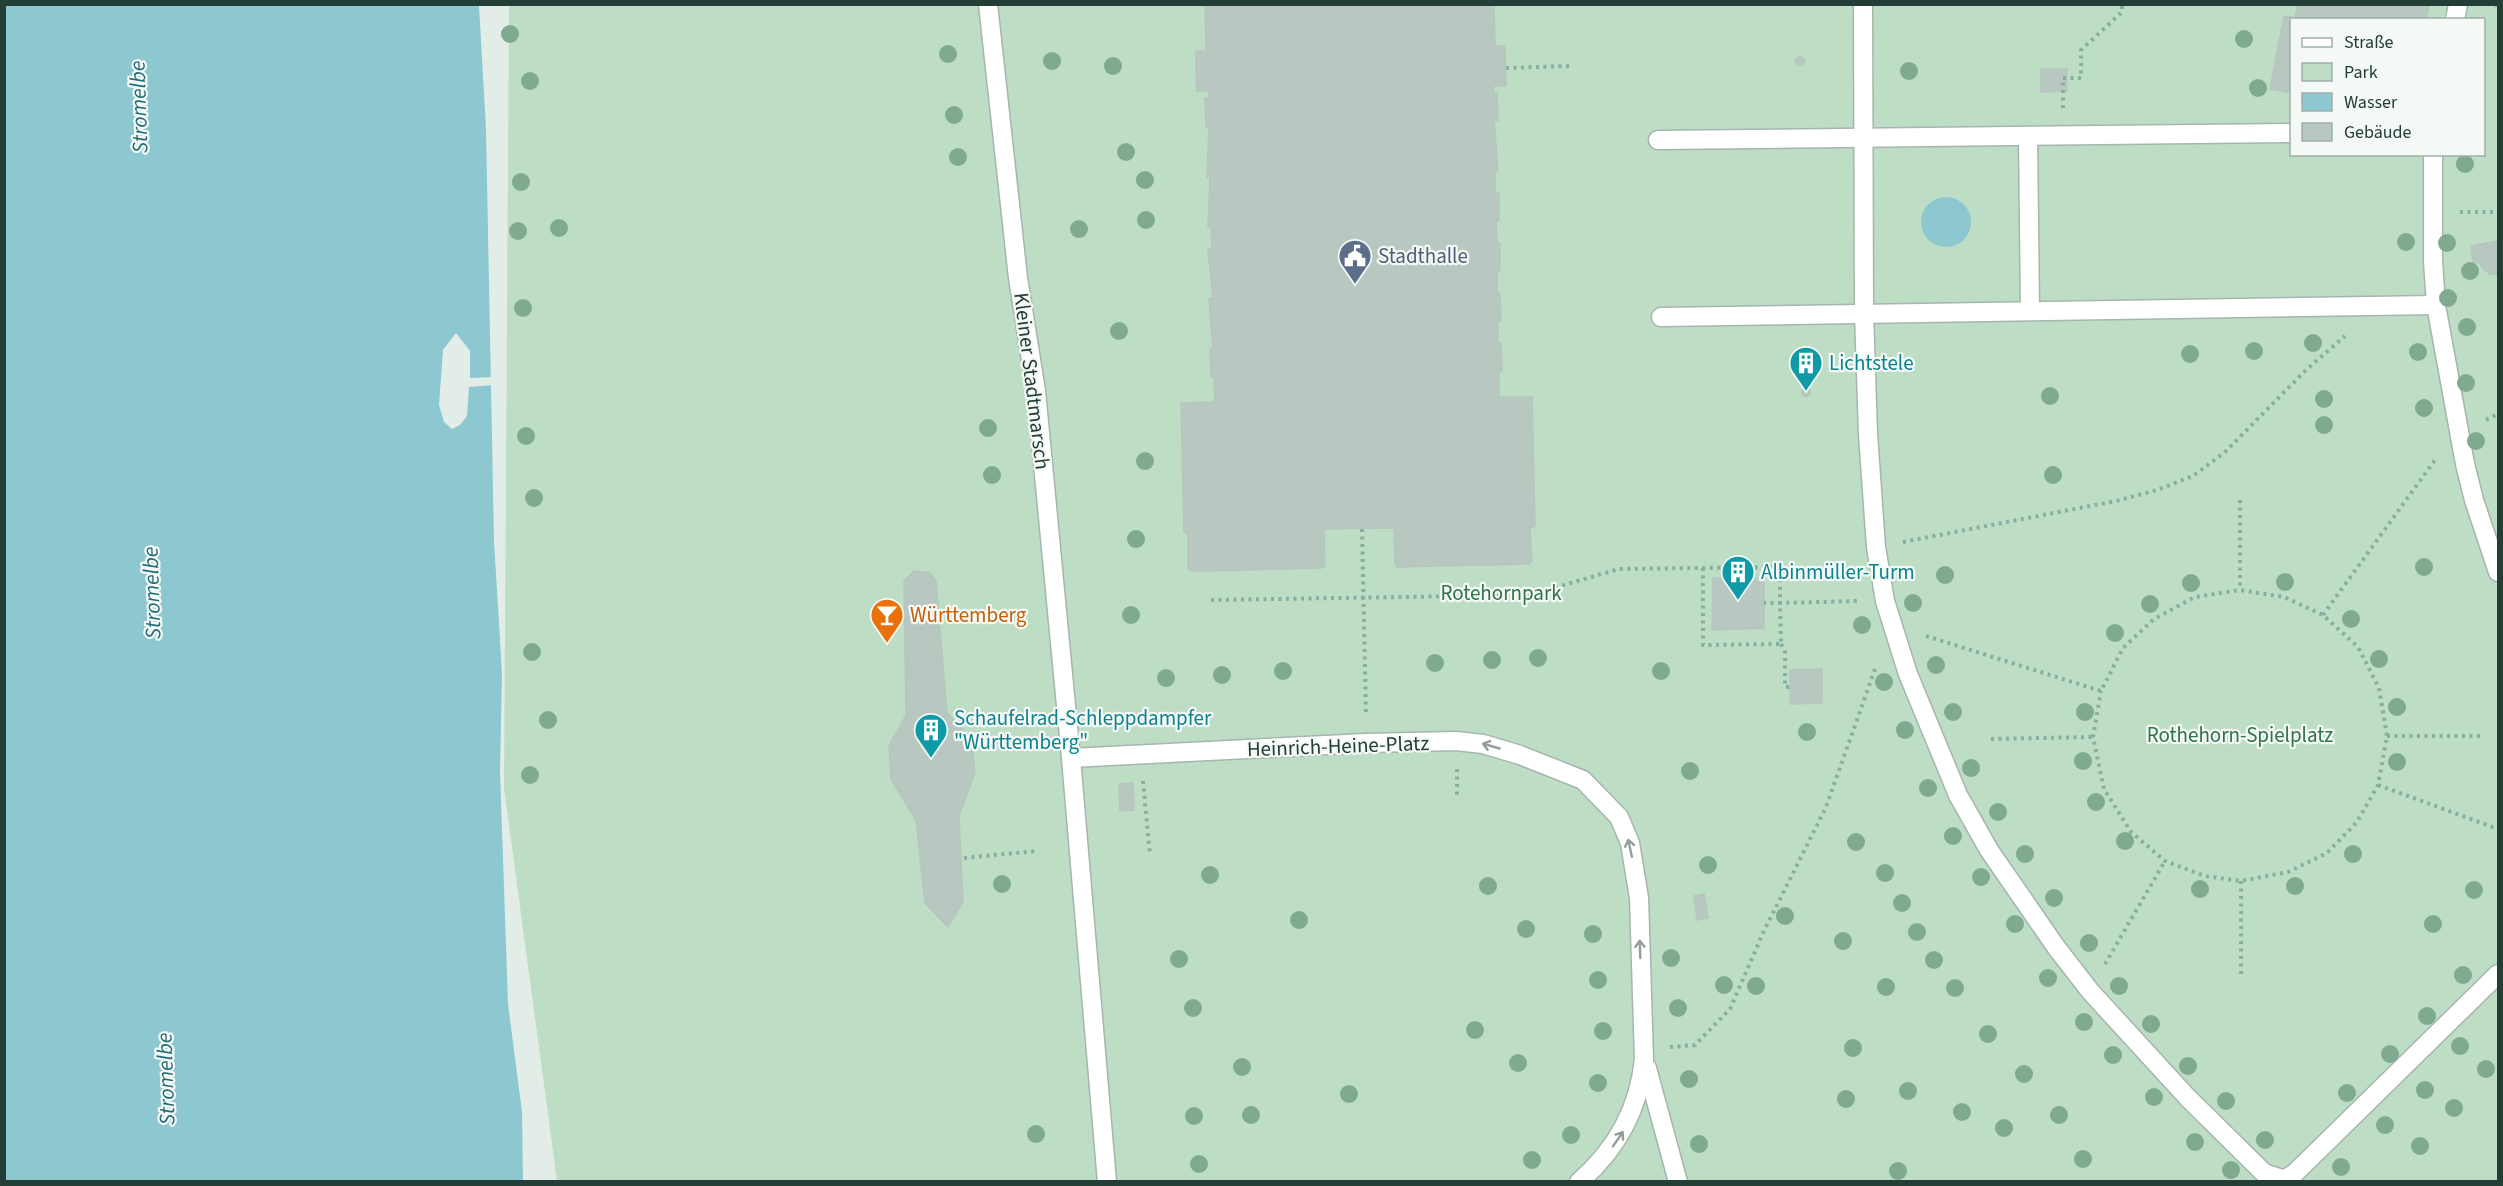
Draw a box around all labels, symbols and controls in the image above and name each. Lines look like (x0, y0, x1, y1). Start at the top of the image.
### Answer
legend (2290, 18, 2485, 156)
text: Straße (2344, 30, 2394, 55)
water label: Stromelbe (121, 60, 157, 154)
text: Park (2344, 60, 2378, 85)
text: Wasser (2344, 90, 2398, 115)
text: Gebäude (2344, 120, 2412, 145)
public building icon: Stadthalle (1337, 238, 1373, 285)
place label: Stadthalle (1378, 241, 1468, 271)
street label: Kleiner Stadtmarsch (1006, 291, 1058, 471)
building icon: Lichtstele (1788, 345, 1824, 392)
place label: Lichtstele (1829, 348, 1914, 378)
water label: Stromelbe (134, 546, 170, 640)
building icon: Albinmüller-Turm (1720, 554, 1756, 601)
place label: Albinmüller-Turm (1761, 557, 1915, 587)
park label: Rotehornpark (1440, 578, 1562, 608)
bar icon: Württemberg (869, 597, 905, 644)
place label: Württemberg (910, 600, 1027, 630)
place label: Schaufelrad-Schleppdampfer "Württemberg" (954, 703, 1212, 757)
building icon: Schaufelrad-Schleppdampfer "Württemberg" (913, 712, 949, 759)
park label: Rothehorn-Spielplatz (2147, 720, 2333, 750)
street label: Heinrich-Heine-Platz (1246, 728, 1430, 764)
one-way arrow (1482, 740, 1501, 752)
one-way arrow (1624, 839, 1635, 858)
one-way arrow (1634, 940, 1646, 960)
water label: Stromelbe (148, 1032, 184, 1126)
one-way arrow (1612, 1131, 1624, 1147)

